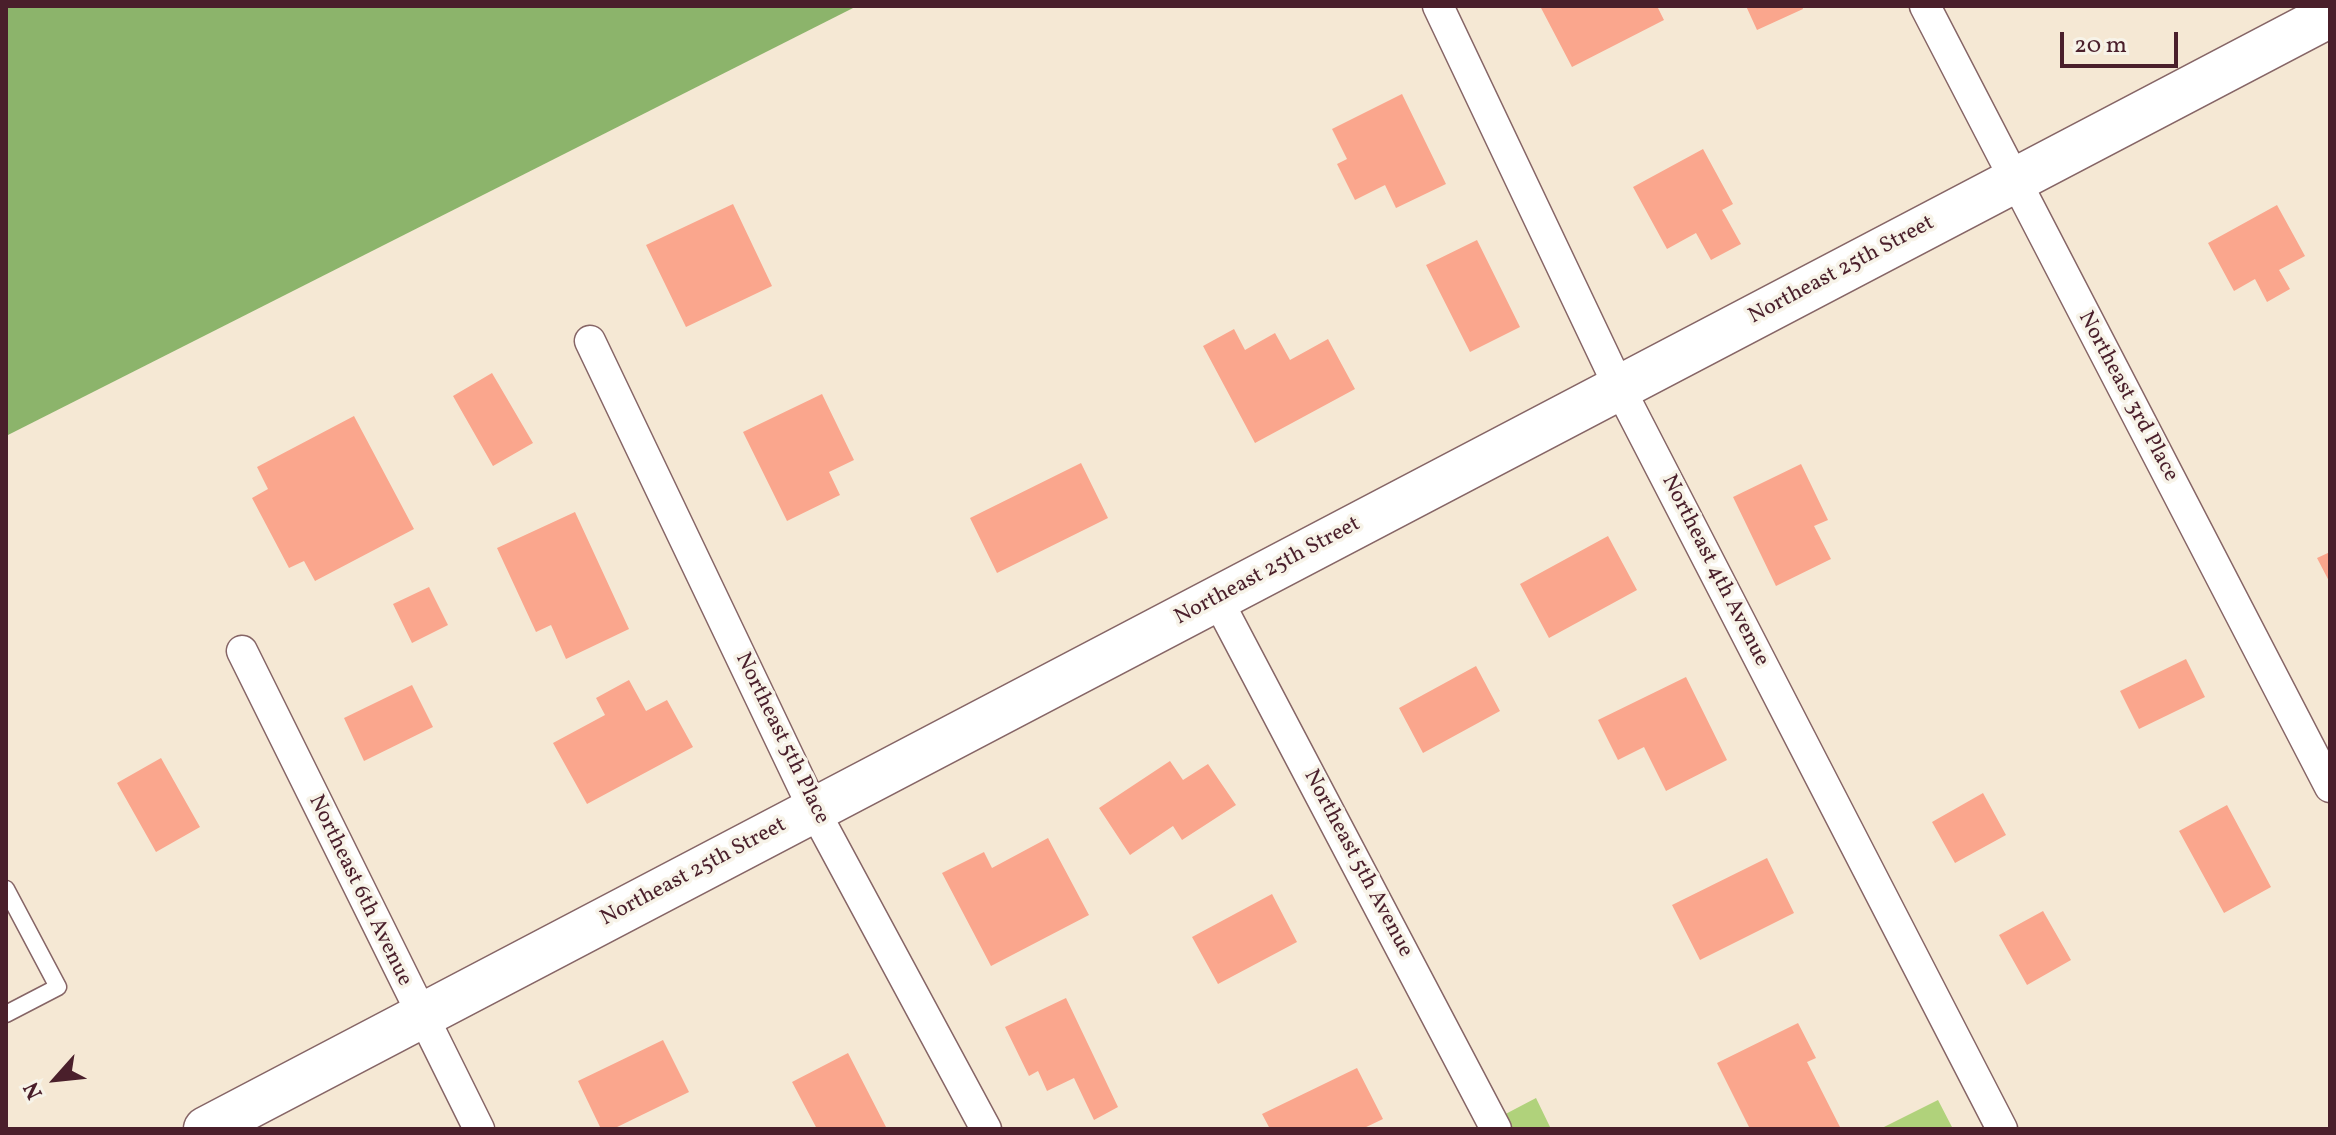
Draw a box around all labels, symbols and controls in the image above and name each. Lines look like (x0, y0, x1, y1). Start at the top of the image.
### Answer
scale bar (2064, 16, 2182, 66)
text: 20 m (2074, 29, 2127, 63)
street label: Northeast 25th Street (1745, 211, 1939, 331)
street label: Northeast 3rd Place (2071, 307, 2183, 487)
street label: Northeast 4th Avenue (1654, 471, 1774, 671)
street label: Northeast 25th Street (1171, 512, 1365, 632)
street label: Northeast 5th Place (728, 649, 834, 829)
street label: Northeast 5th Avenue (1296, 766, 1418, 962)
street label: Northeast 6th Avenue (301, 791, 417, 991)
street label: Northeast 25th Street (597, 813, 791, 933)
north arrow (16, 1039, 96, 1119)
text: N (17, 1076, 52, 1104)

